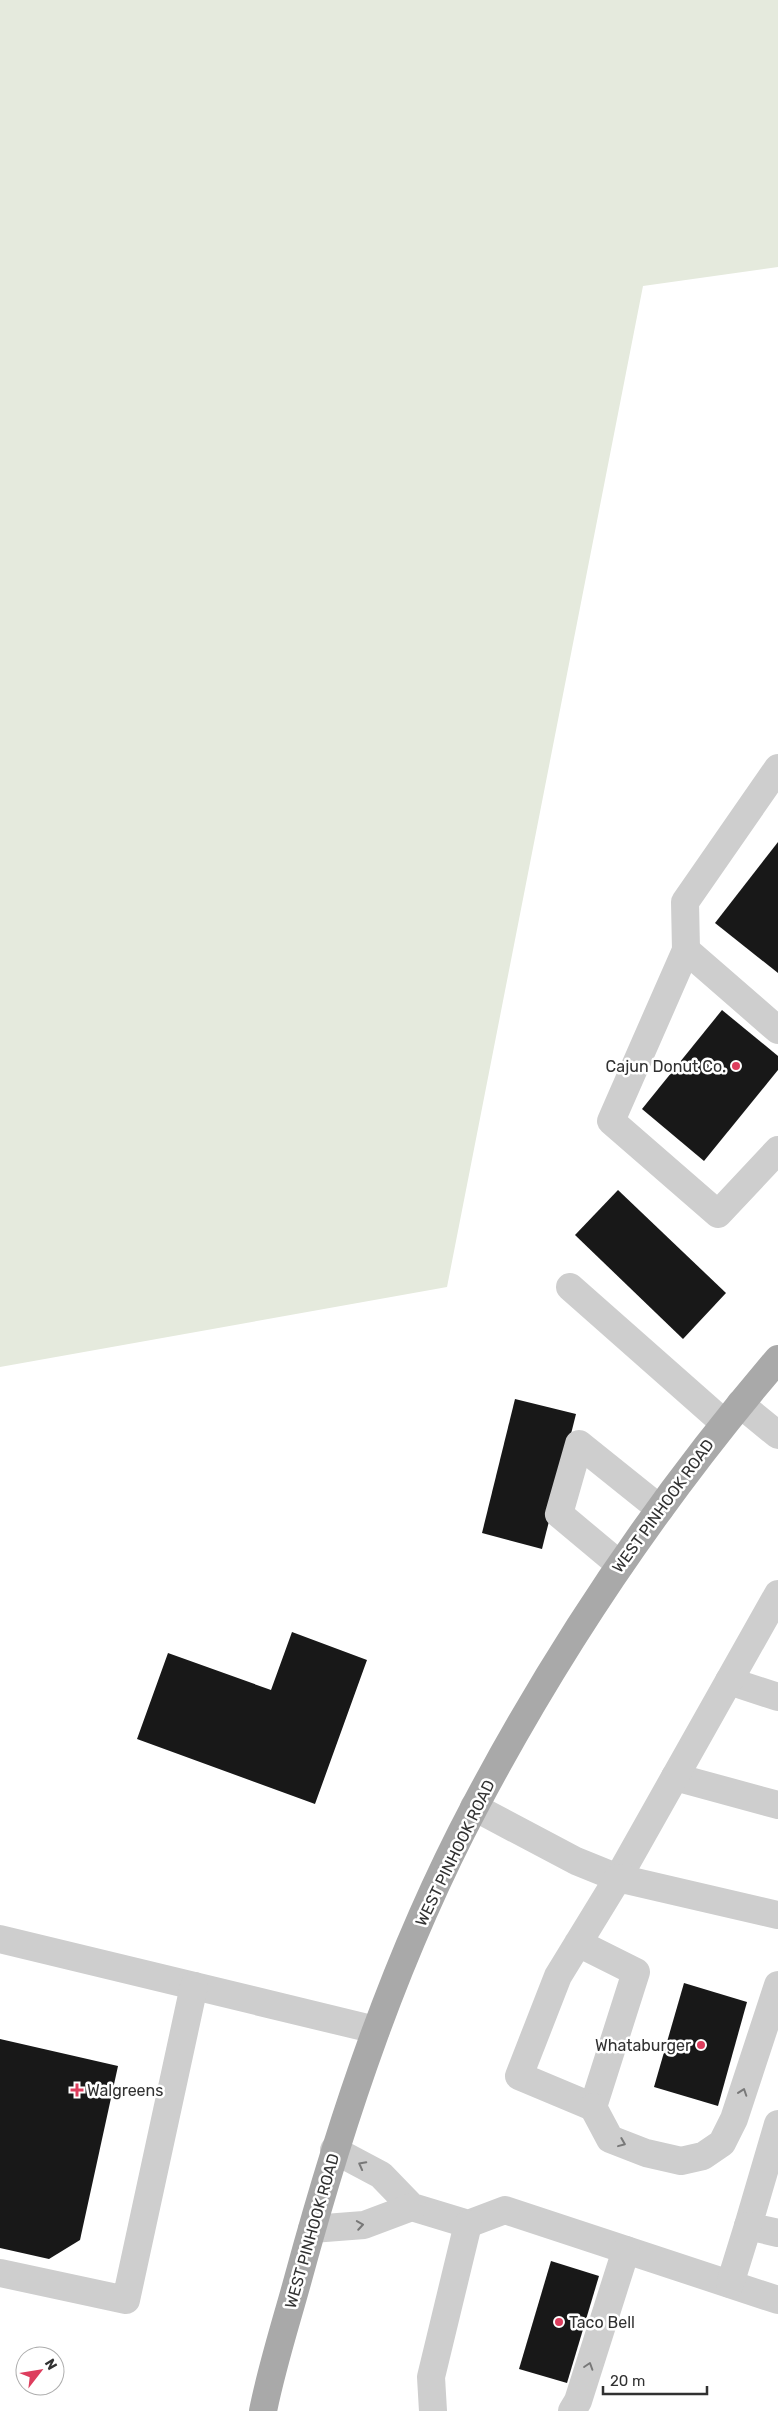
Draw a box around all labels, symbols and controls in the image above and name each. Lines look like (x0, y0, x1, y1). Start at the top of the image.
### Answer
place label: Cajun Donut Co. (606, 1057, 726, 1076)
marker: Cajun Donut Co. (730, 1060, 742, 1072)
street label: WEST PINHOOK ROAD (608, 1436, 718, 1576)
street label: WEST PINHOOK ROAD (411, 1777, 499, 1929)
place label: Whataburger (595, 2036, 691, 2055)
marker: Whataburger (695, 2039, 707, 2051)
place label: Walgreens (87, 2081, 163, 2100)
marker: Walgreens (71, 2084, 83, 2096)
one-way arrow (737, 2088, 747, 2097)
one-way arrow (617, 2137, 626, 2148)
street label: WEST PINHOOK ROAD (281, 2151, 343, 2311)
one-way arrow (358, 2161, 367, 2171)
one-way arrow (356, 2220, 364, 2230)
place label: Taco Bell (569, 2313, 635, 2332)
marker: Taco Bell (553, 2316, 565, 2328)
north arrow (15, 2346, 65, 2396)
text: N (41, 2356, 61, 2373)
one-way arrow (584, 2362, 594, 2370)
scale bar (603, 2364, 707, 2396)
text: 20 m (610, 2372, 645, 2390)

